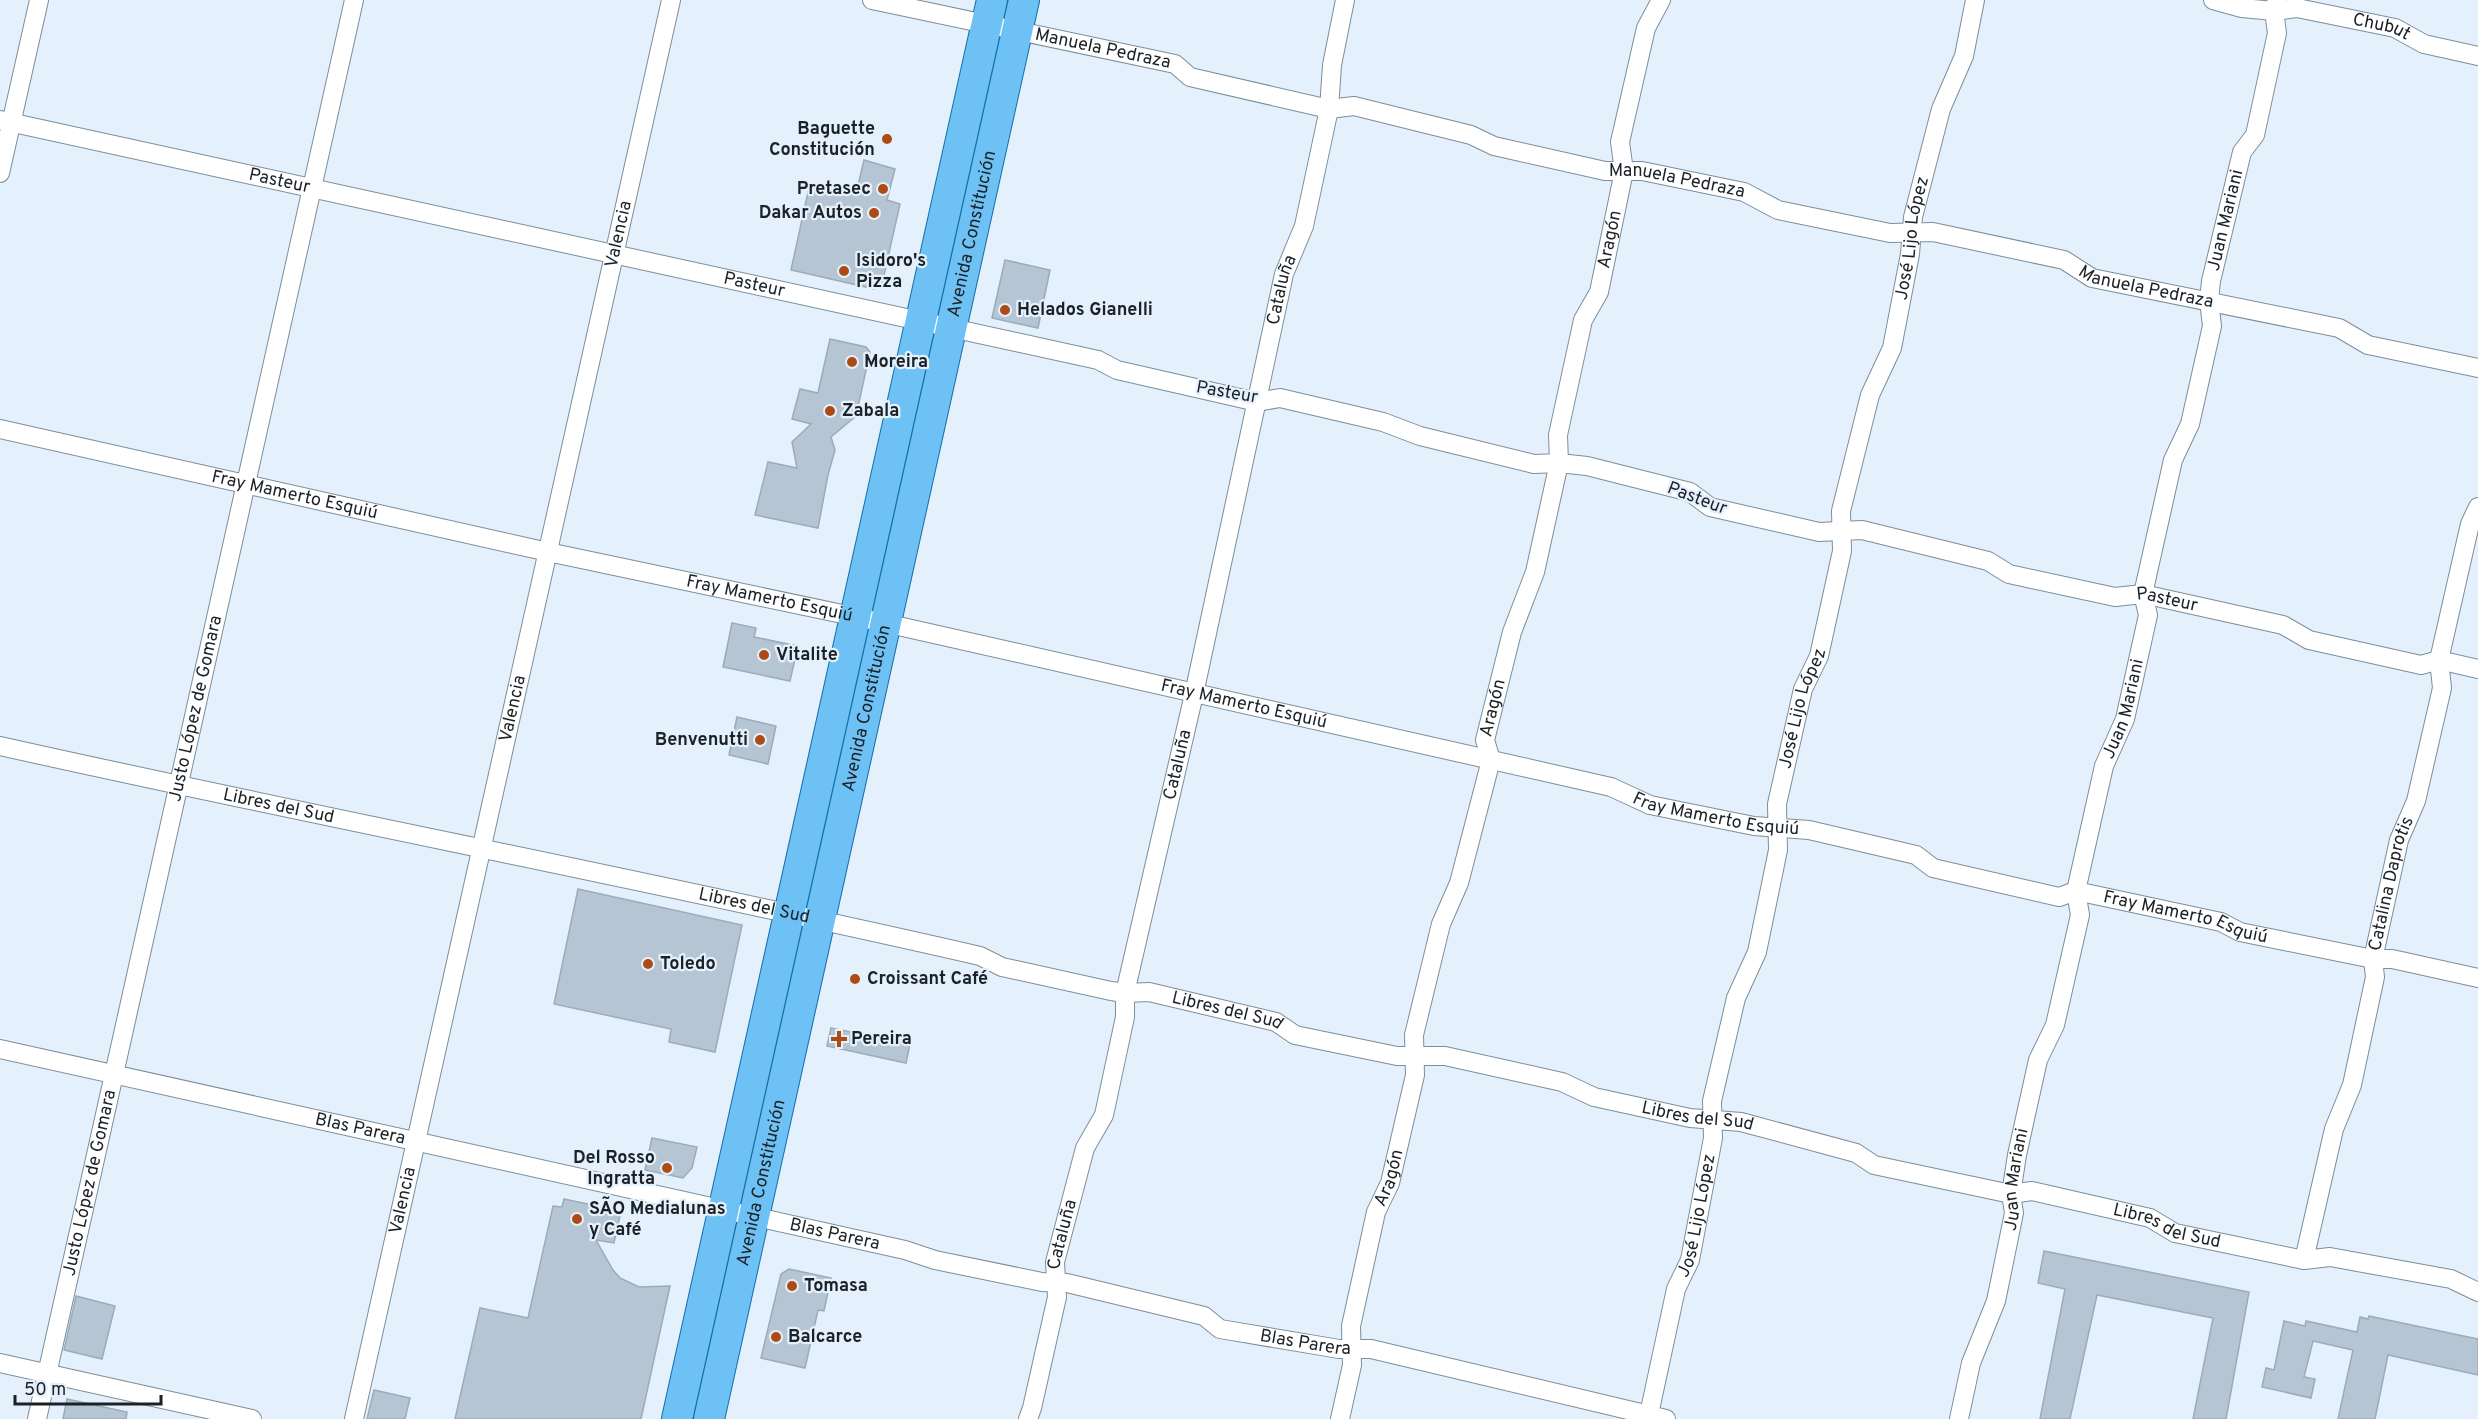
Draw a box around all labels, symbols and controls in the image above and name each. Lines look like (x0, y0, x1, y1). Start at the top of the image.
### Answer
street label: Chubut (2351, 8, 2415, 46)
street label: Manuela Pedraza (1033, 23, 1173, 74)
place label: Baguette Constitución (769, 118, 875, 162)
marker: Baguette Constitución (880, 132, 894, 146)
street label: Avenida Constitución (942, 148, 1002, 319)
street label: Manuela Pedraza (1609, 160, 1747, 203)
street label: Pasteur (247, 163, 312, 199)
street label: Juan Mariani (2202, 167, 2249, 273)
street label: José Lijo López (1890, 174, 1935, 302)
place label: Pretasec (797, 178, 871, 201)
marker: Pretasec (876, 182, 890, 196)
street label: Valencia (600, 199, 637, 270)
place label: Dakar Autos (759, 202, 862, 225)
marker: Dakar Autos (867, 206, 881, 220)
street label: Aragón (1593, 208, 1627, 271)
place label: Isidoro's Pizza (856, 250, 926, 294)
street label: Cataluña (1262, 251, 1302, 327)
street label: Manuela Pedraza (2074, 261, 2216, 314)
marker: Isidoro's Pizza (837, 264, 851, 278)
street label: Pasteur (721, 267, 787, 303)
place label: Helados Gianelli (1017, 299, 1153, 322)
marker: Helados Gianelli (998, 303, 1012, 317)
place label: Moreira (864, 351, 928, 374)
marker: Moreira (845, 355, 859, 369)
street label: Pasteur (1194, 376, 1260, 410)
place label: Zabala (842, 400, 899, 423)
marker: Zabala (823, 404, 837, 418)
street label: Fray Mamerto Esquiú (209, 465, 380, 525)
street label: Pasteur (1664, 477, 1730, 521)
street label: Fray Mamerto Esquiú (684, 570, 855, 627)
street label: Pasteur (2135, 582, 2200, 617)
street label: Justo López de Gomara (164, 613, 228, 804)
street label: Avenida Constitución (837, 623, 896, 794)
place label: Vitalite (776, 644, 838, 667)
street label: José Lijo López (1774, 647, 1832, 771)
marker: Vitalite (757, 648, 771, 662)
street label: Juan Mariani (2097, 657, 2149, 762)
street label: Valencia (494, 673, 531, 744)
street label: Fray Mamerto Esquiú (1159, 674, 1329, 734)
street label: Aragón (1475, 677, 1511, 739)
street label: Cataluña (1158, 727, 1197, 802)
place label: Benvenutti (655, 729, 748, 752)
marker: Benvenutti (753, 733, 767, 747)
street label: Libres del Sud (221, 783, 336, 829)
street label: Fray Mamerto Esquiú (1629, 787, 1800, 841)
street label: Catalina Daprotis (2364, 813, 2419, 953)
street label: Libres del Sud (696, 883, 812, 929)
street label: Fray Mamerto Esquiú (2101, 886, 2270, 949)
place label: Toledo (660, 953, 716, 976)
marker: Toledo (641, 957, 655, 971)
place label: Croissant Café (867, 968, 988, 991)
marker: Croissant Café (848, 972, 862, 986)
street label: Libres del Sud (1170, 986, 1288, 1035)
place label: Pereira (851, 1028, 912, 1051)
marker: Pereira (832, 1032, 846, 1046)
street label: Justo López de Gomara (58, 1088, 122, 1278)
street label: Libres del Sud (1639, 1096, 1756, 1136)
street label: Avenida Constitución (732, 1097, 791, 1268)
street label: Blas Parera (313, 1108, 408, 1150)
street label: Juan Mariani (1999, 1126, 2034, 1233)
place label: Del Rosso Ingratta (573, 1147, 655, 1191)
street label: Aragón (1369, 1147, 1409, 1210)
street label: José Lijo López (1672, 1152, 1721, 1281)
marker: Del Rosso Ingratta (660, 1161, 674, 1175)
street label: Valencia (384, 1165, 421, 1236)
place label: SÃO Medialunas y Café (589, 1196, 726, 1242)
street label: Cataluña (1043, 1197, 1082, 1270)
street label: Libres del Sud (2111, 1198, 2223, 1254)
marker: SÃO Medialunas y Café (570, 1212, 584, 1226)
street label: Blas Parera (787, 1213, 882, 1256)
place label: Tomasa (804, 1275, 868, 1298)
marker: Tomasa (785, 1279, 799, 1293)
street label: Blas Parera (1258, 1324, 1351, 1361)
place label: Balcarce (788, 1326, 862, 1349)
marker: Balcarce (769, 1330, 783, 1344)
scale bar (15, 1368, 160, 1406)
text: 50 m (24, 1379, 66, 1402)

